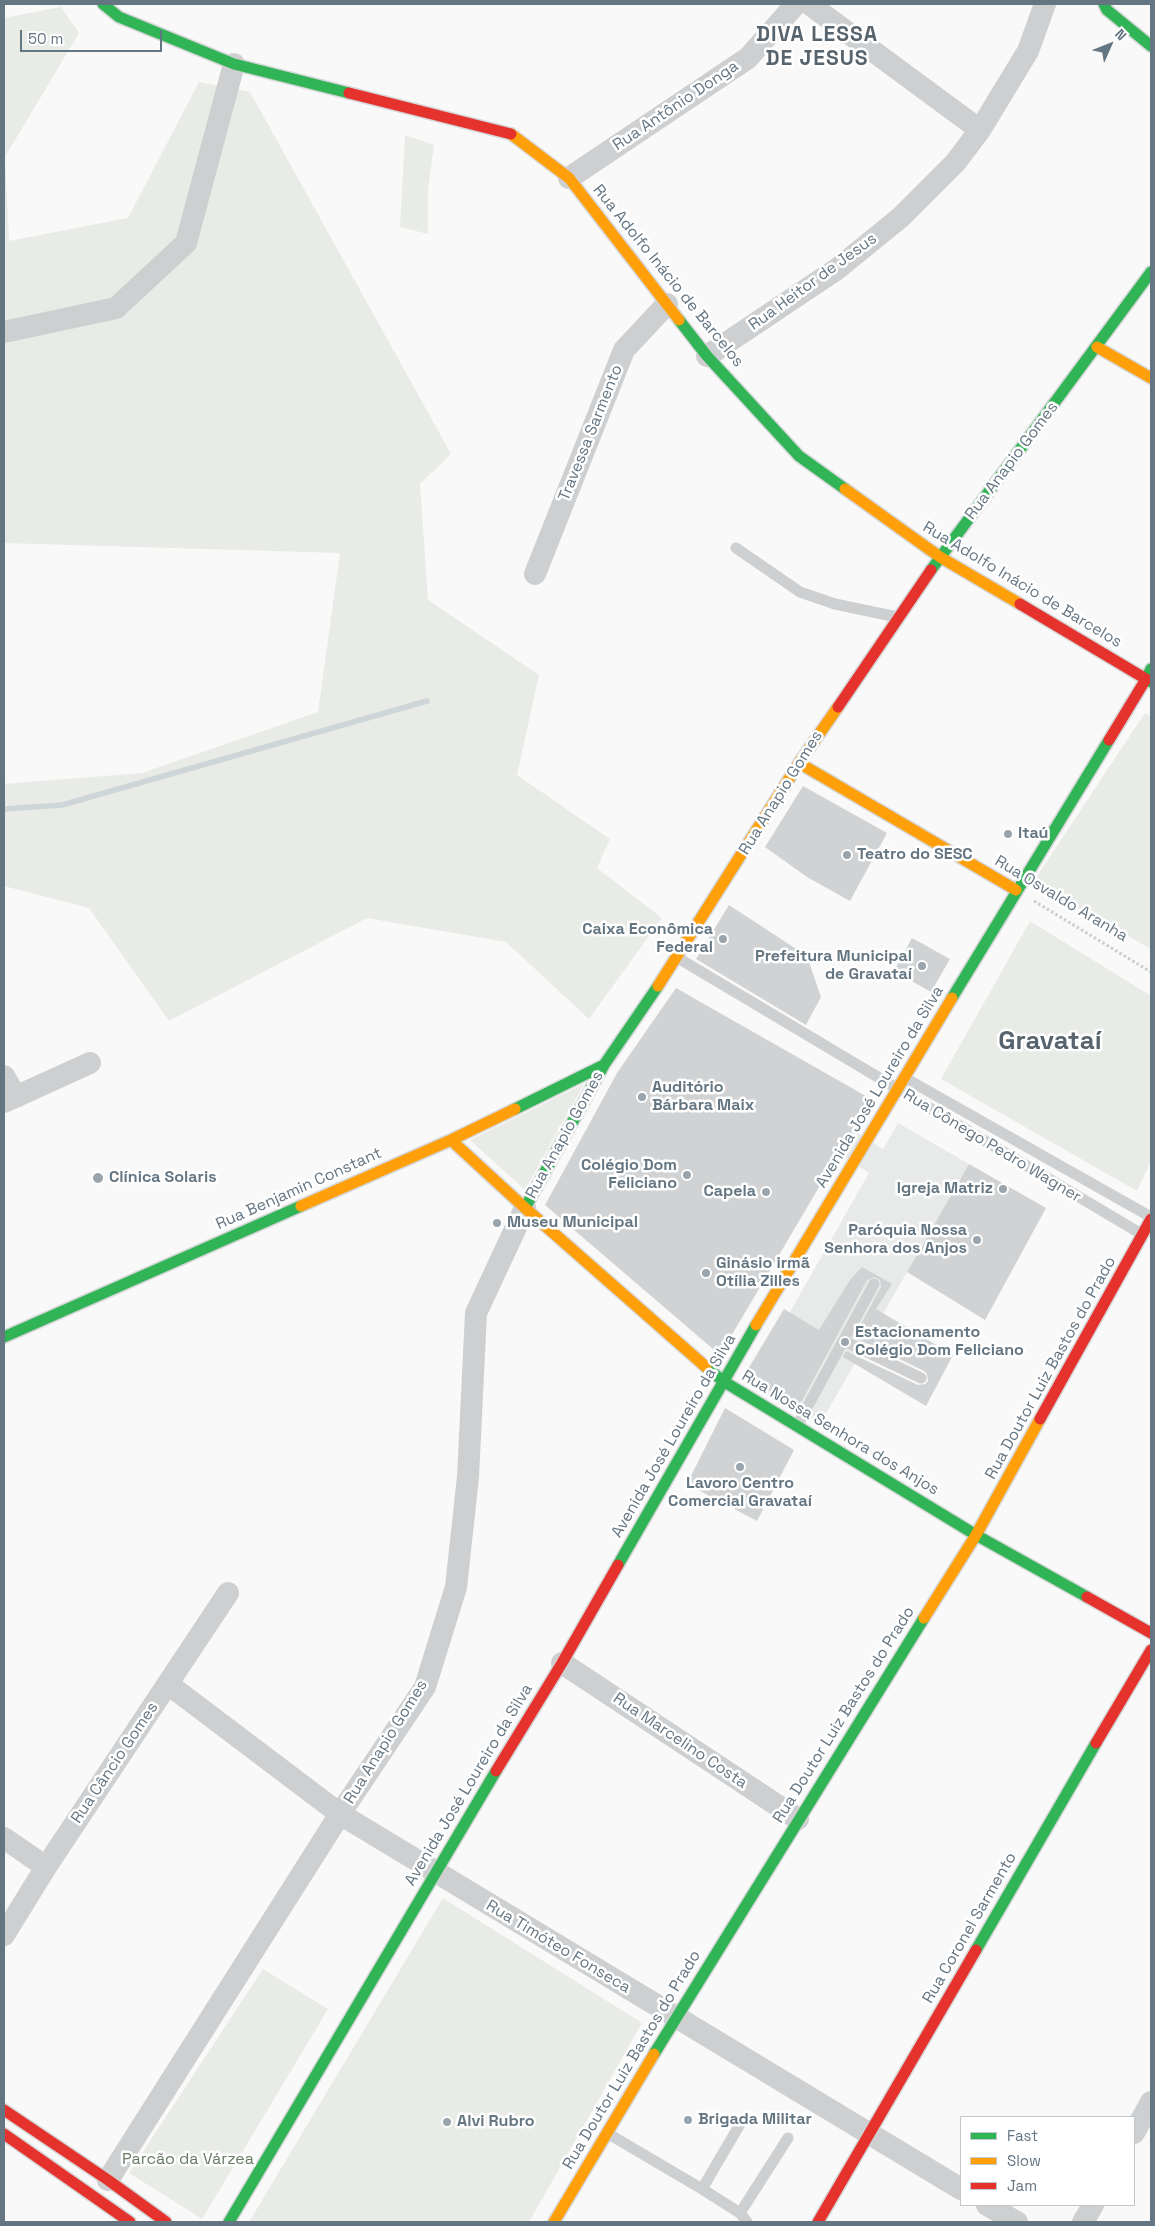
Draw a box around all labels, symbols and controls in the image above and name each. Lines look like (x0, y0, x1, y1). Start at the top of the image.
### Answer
scale bar (22, 20, 165, 52)
north arrow (1085, 20, 1135, 70)
district label: DIVA LESSA DE JESUS (755, 22, 879, 72)
text: N (1111, 25, 1131, 44)
text: 50 m (28, 29, 63, 48)
street label: Rua Antônio Donga (610, 57, 742, 155)
street label: Rua Adolfo Inácio de Barcelos (588, 181, 748, 371)
street label: Rua Heitor de Jesus (745, 229, 881, 335)
street label: Travessa Sarmento (555, 362, 627, 504)
street label: Rua Anapio Gomes (961, 398, 1063, 524)
street label: Rua Adolfo Inácio de Barcelos (919, 518, 1125, 652)
street label: Rua Anapio Gomes (735, 727, 827, 859)
place label: Itaú (1018, 824, 1048, 844)
marker: Itaú (1002, 828, 1014, 840)
place label: Teatro do SESC (857, 845, 973, 865)
marker: Teatro do SESC (841, 849, 853, 861)
street label: Rua Osvaldo Aranha (991, 852, 1131, 946)
place label: Caixa Econômica Federal (582, 920, 713, 958)
marker: Caixa Econômica Federal (717, 933, 729, 945)
place label: Prefeitura Municipal de Gravataí (755, 947, 912, 985)
marker: Prefeitura Municipal de Gravataí (916, 960, 928, 972)
street label: Avenida José Loureiro da Silva (812, 983, 948, 1191)
district label: Gravataí (998, 1026, 1102, 1058)
street label: Rua Anapio Gomes (522, 1068, 608, 1202)
place label: Auditório Bárbara Maix (652, 1078, 754, 1116)
street label: Rua Cônego Pedro Wagner (900, 1085, 1084, 1207)
marker: Auditório Bárbara Maix (636, 1091, 648, 1103)
street label: Rua Benjamin Constant (213, 1144, 385, 1234)
place label: Colégio Dom Feliciano (581, 1156, 677, 1194)
place label: Clínica Solaris (109, 1168, 217, 1188)
marker: Colégio Dom Feliciano (681, 1169, 693, 1181)
marker: Clínica Solaris (91, 1171, 105, 1185)
place label: Igreja Matriz (897, 1179, 993, 1199)
place label: Capela (704, 1182, 756, 1202)
marker: Igreja Matriz (997, 1183, 1009, 1195)
marker: Capela (760, 1186, 772, 1198)
place label: Museu Municipal (507, 1213, 638, 1233)
marker: Museu Municipal (491, 1217, 503, 1229)
place label: Paróquia Nossa Senhora dos Anjos (824, 1221, 967, 1259)
marker: Paróquia Nossa Senhora dos Anjos (971, 1234, 983, 1246)
street label: Rua Doutor Luiz Bastos do Prado (982, 1253, 1120, 1483)
place label: Ginásio irmã Otília Zilles (716, 1254, 810, 1292)
marker: Ginásio irmã Otília Zilles (700, 1267, 712, 1279)
place label: Estacionamento Colégio Dom Feliciano (855, 1323, 1024, 1361)
street label: Avenida José Loureiro da Silva (608, 1331, 740, 1541)
marker: Estacionamento Colégio Dom Feliciano (839, 1336, 851, 1348)
street label: Rua Nossa Senhora dos Anjos (738, 1366, 942, 1500)
marker: Lavoro Centro Comercial Gravataí (734, 1461, 746, 1473)
place label: Lavoro Centro Comercial Gravataí (668, 1474, 812, 1512)
street label: Rua Doutor Luiz Bastos do Prado (769, 1603, 919, 1827)
street label: Rua Anapio Gomes (340, 1676, 432, 1808)
street label: Avenida José Loureiro da Silva (401, 1681, 537, 1889)
street label: Rua Marcelino Costa (609, 1689, 751, 1793)
street label: Rua Câncio Gomes (67, 1699, 163, 1827)
street label: Rua Coronel Sarmento (919, 1849, 1021, 2007)
street label: Rua Timóteo Fonseca (482, 1896, 634, 1998)
street label: Rua Doutor Luiz Bastos do Prado (559, 1947, 705, 2173)
place label: Brigada Militar (698, 2110, 812, 2130)
place label: Alvi Rubro (457, 2112, 535, 2132)
marker: Brigada Militar (682, 2114, 694, 2126)
marker: Alvi Rubro (441, 2116, 453, 2128)
legend (960, 2116, 1135, 2206)
text: Fast (1007, 2126, 1038, 2145)
park label: Parcão da Várzea (122, 2150, 254, 2170)
text: Slow (1007, 2151, 1041, 2170)
text: Jam (1007, 2176, 1037, 2195)

